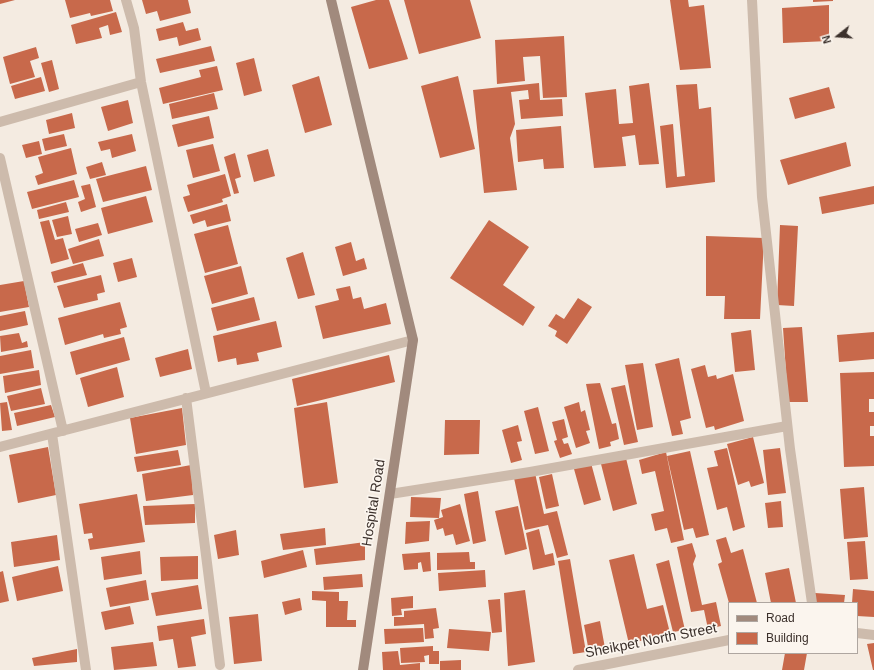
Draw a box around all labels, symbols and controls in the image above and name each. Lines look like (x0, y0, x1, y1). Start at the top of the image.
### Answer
north arrow (818, 16, 858, 56)
text: N (820, 34, 833, 45)
street label: Hospital Road (359, 458, 389, 548)
legend (728, 602, 858, 654)
text: Road (766, 611, 795, 625)
street label: Sheikpet North Street (584, 620, 718, 662)
text: Building (766, 631, 809, 645)

